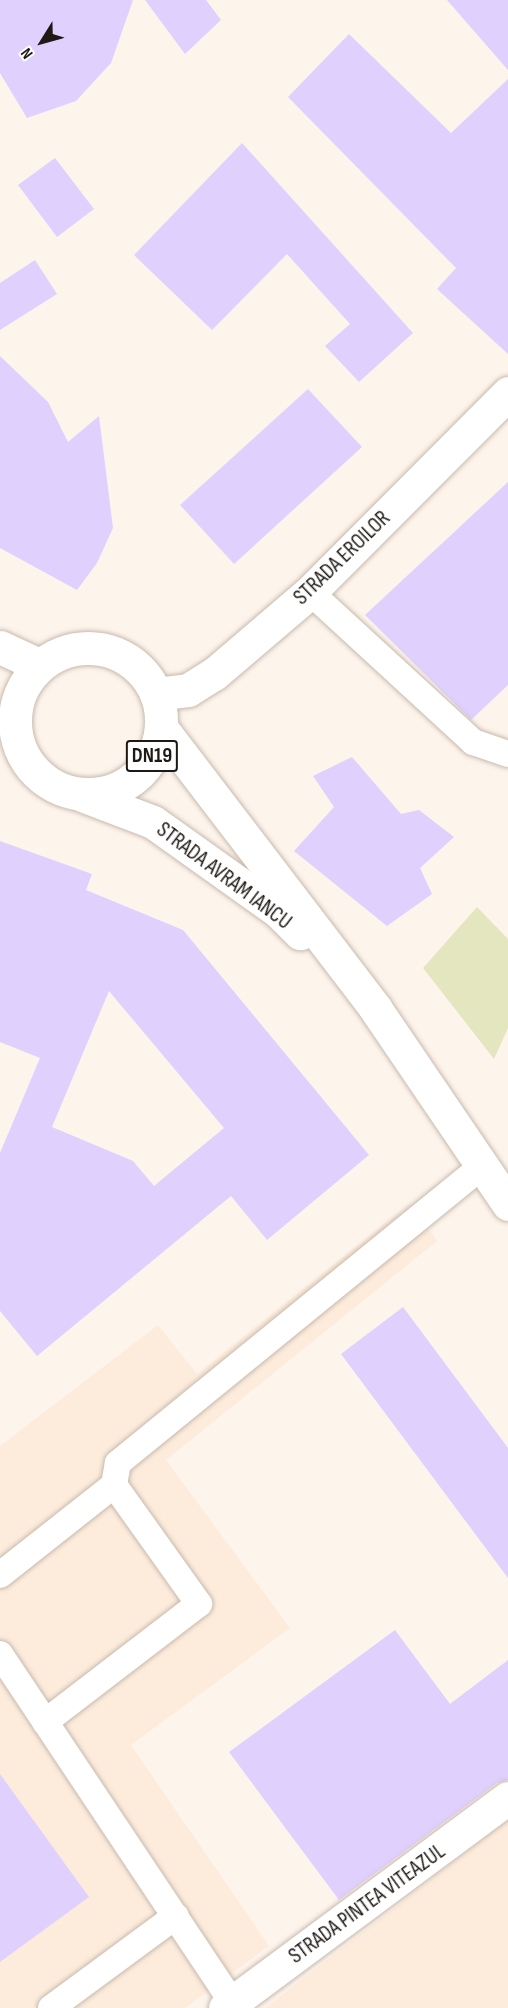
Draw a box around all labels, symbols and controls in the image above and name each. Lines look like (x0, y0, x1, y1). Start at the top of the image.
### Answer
north arrow (12, 12, 72, 72)
text: N (17, 44, 37, 62)
street label: STRADA EROILOR (288, 505, 396, 611)
road number: DN19 (125, 738, 179, 774)
street label: STRADA AVRAM IANCU (151, 817, 297, 935)
street label: STRADA PINTEA VITEAZUL (284, 1838, 450, 1970)

